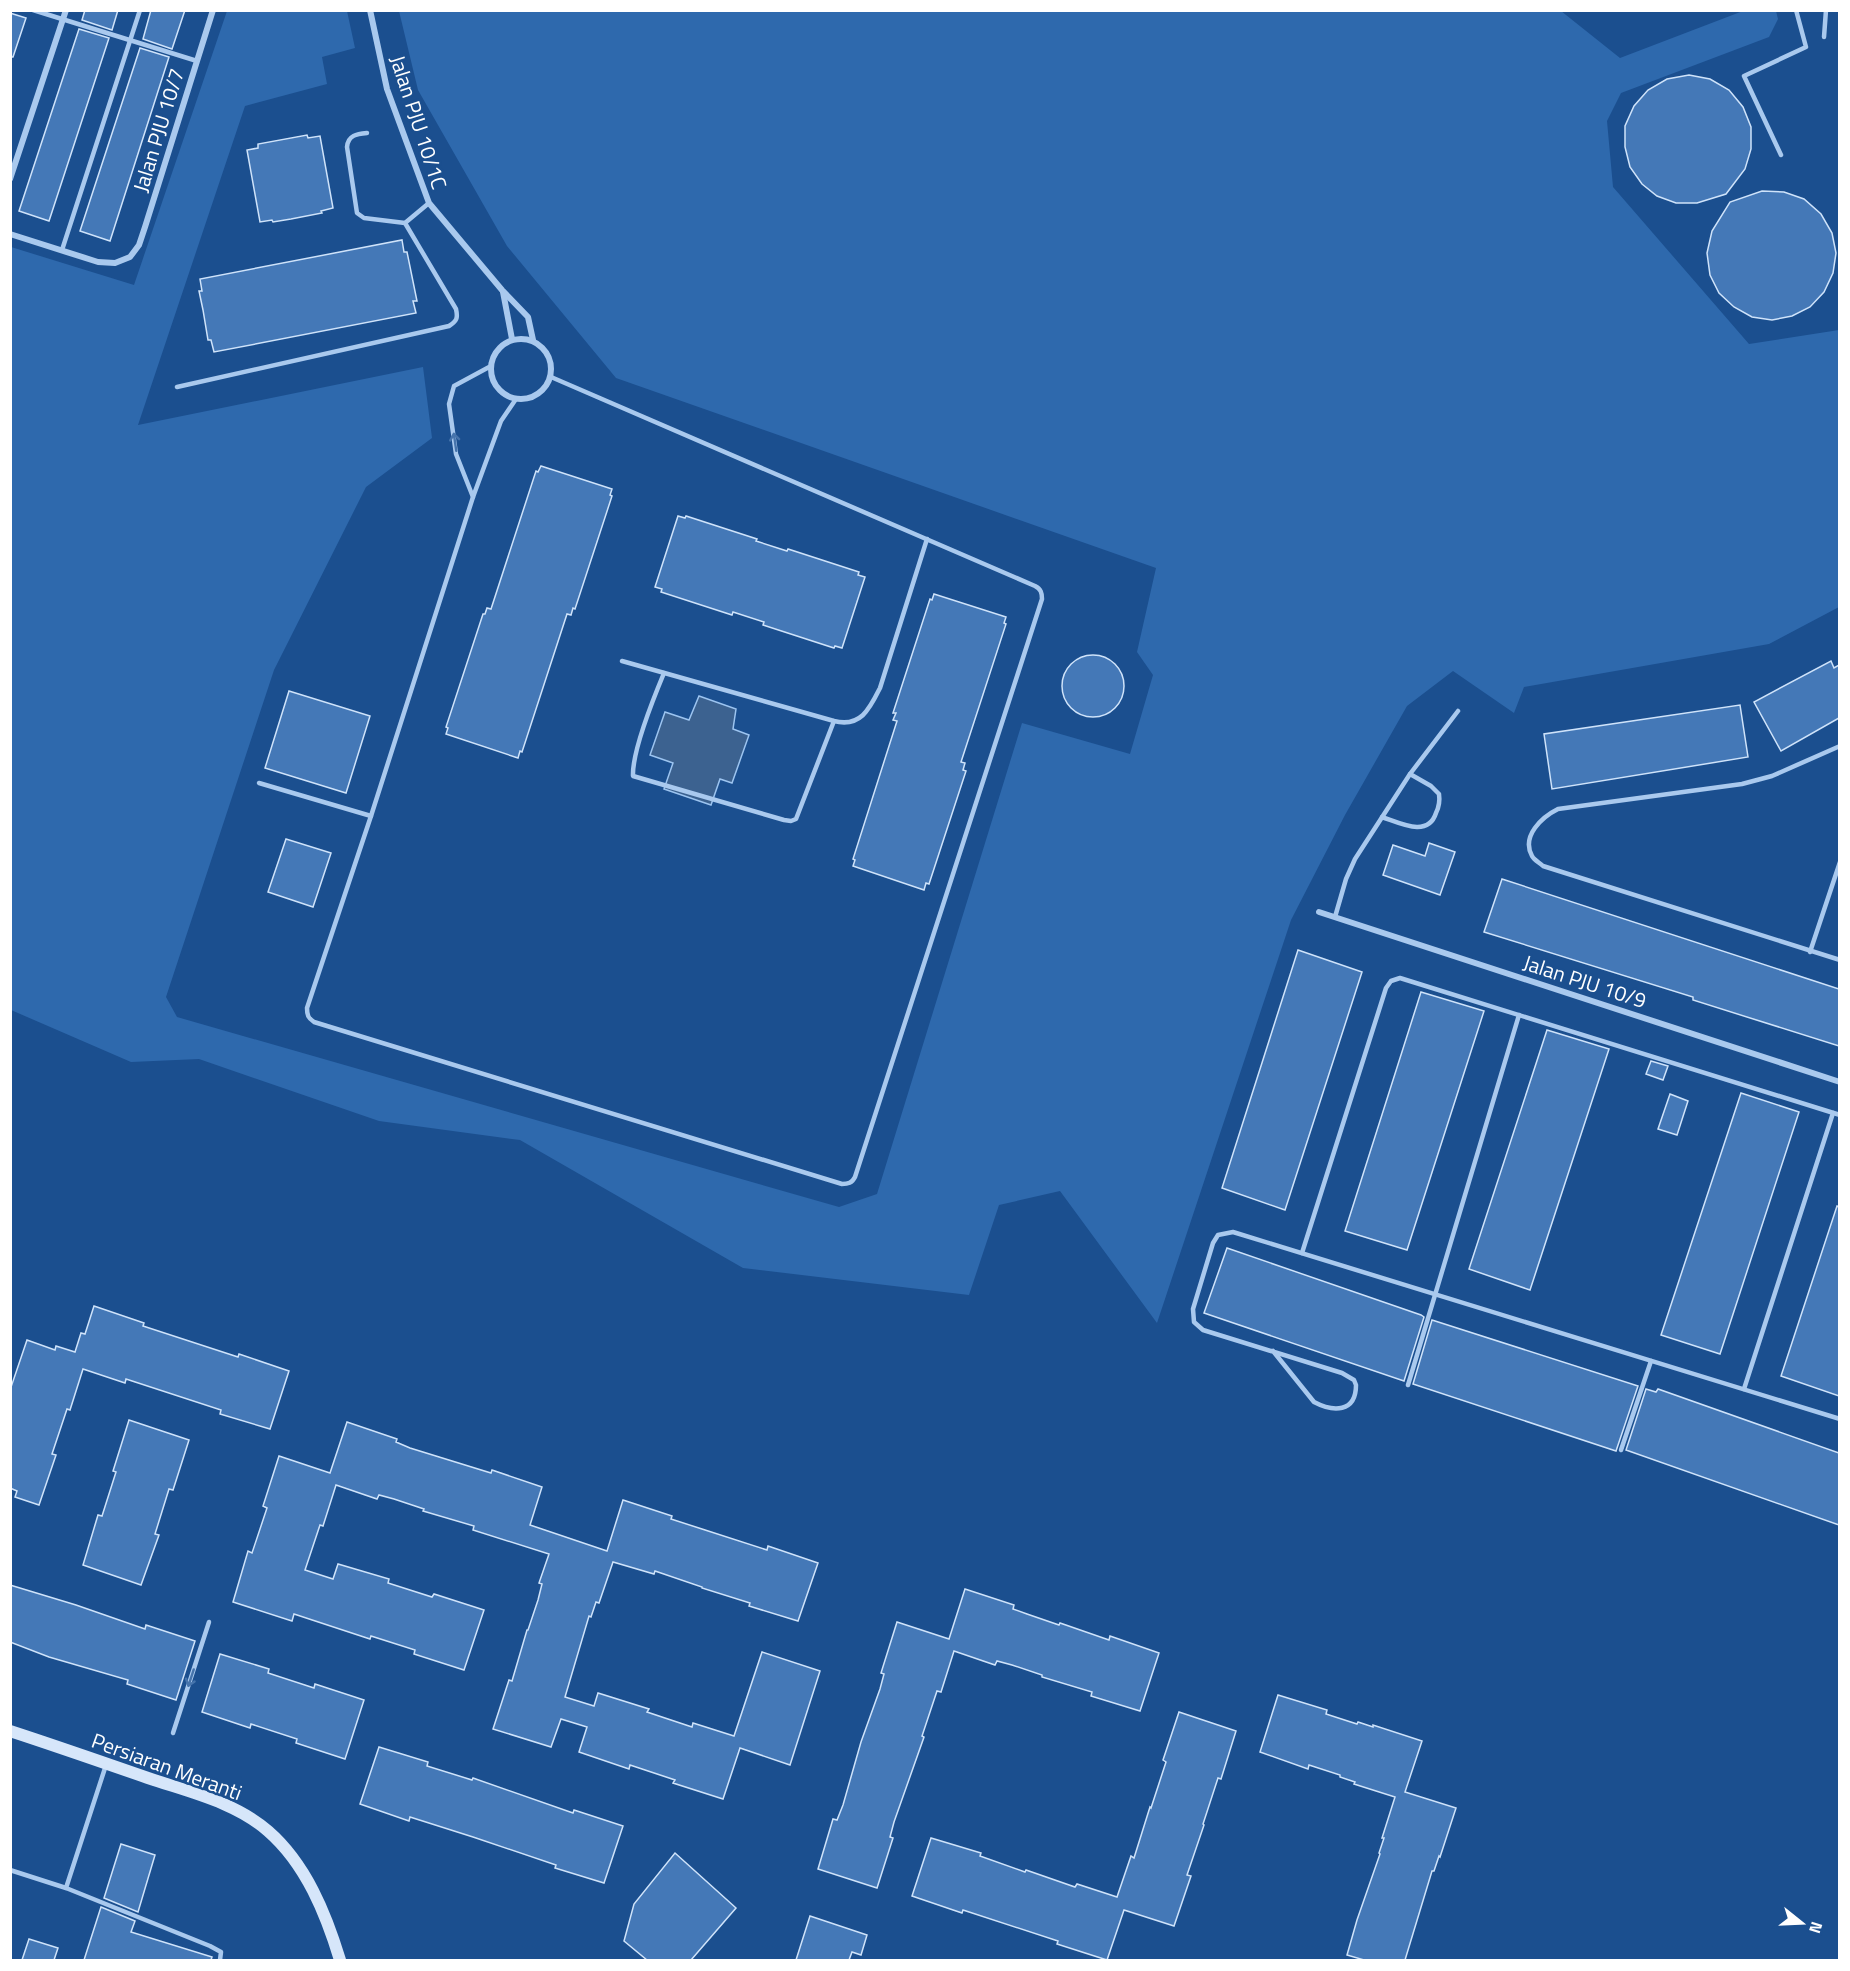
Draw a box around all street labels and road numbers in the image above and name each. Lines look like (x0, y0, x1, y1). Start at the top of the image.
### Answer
street label: Jalan PJU 10/1C (382, 51, 456, 193)
street label: Jalan PJU 10/7 (124, 64, 192, 196)
street label: Jalan PJU 10/9 (1519, 946, 1651, 1016)
street label: Persiaran Meranti (87, 1724, 247, 1808)

